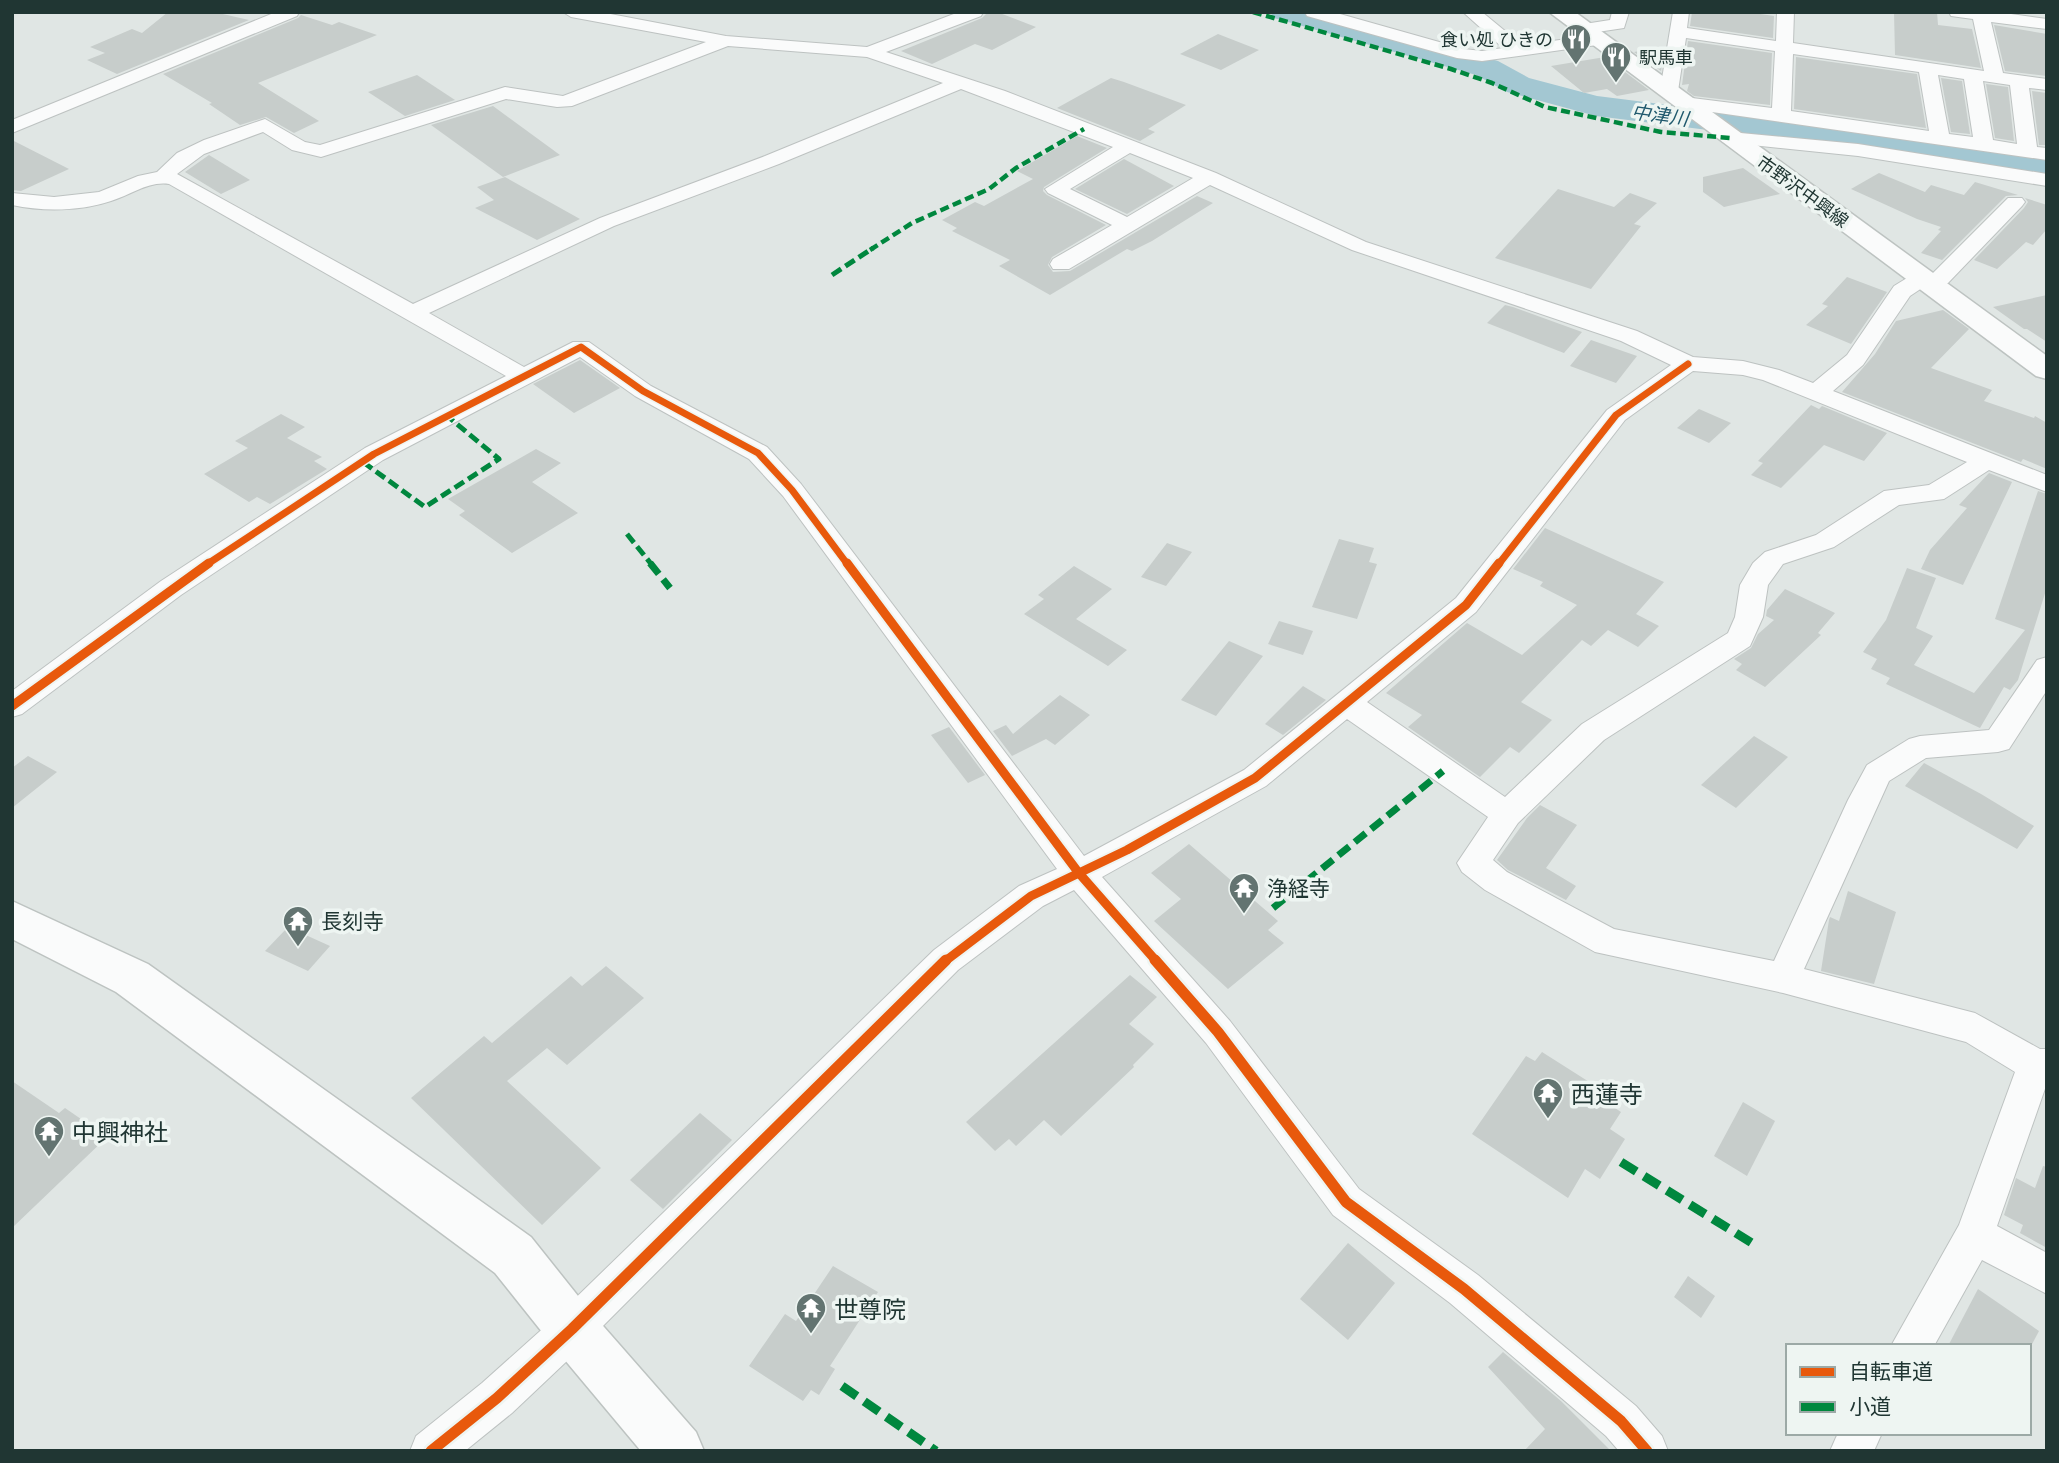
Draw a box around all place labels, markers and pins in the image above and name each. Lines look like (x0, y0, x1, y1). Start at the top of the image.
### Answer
restaurant icon: 食い処 ひきの (1559, 22, 1593, 66)
place label: 食い処 ひきの (1440, 27, 1553, 51)
restaurant icon: 駅馬車 (1599, 40, 1633, 84)
place label: 駅馬車 (1639, 45, 1693, 69)
temple icon: 浄経寺 (1227, 871, 1261, 915)
place label: 浄経寺 (1267, 874, 1330, 902)
temple icon: 長刻寺 (281, 904, 315, 948)
place label: 長刻寺 (321, 907, 384, 935)
temple icon: 西蓮寺 (1531, 1076, 1565, 1120)
place label: 西蓮寺 (1571, 1077, 1643, 1110)
temple icon: 中興神社 (32, 1114, 66, 1158)
place label: 中興神社 (72, 1115, 168, 1148)
temple icon: 世尊院 (794, 1291, 828, 1335)
place label: 世尊院 (834, 1292, 906, 1325)

